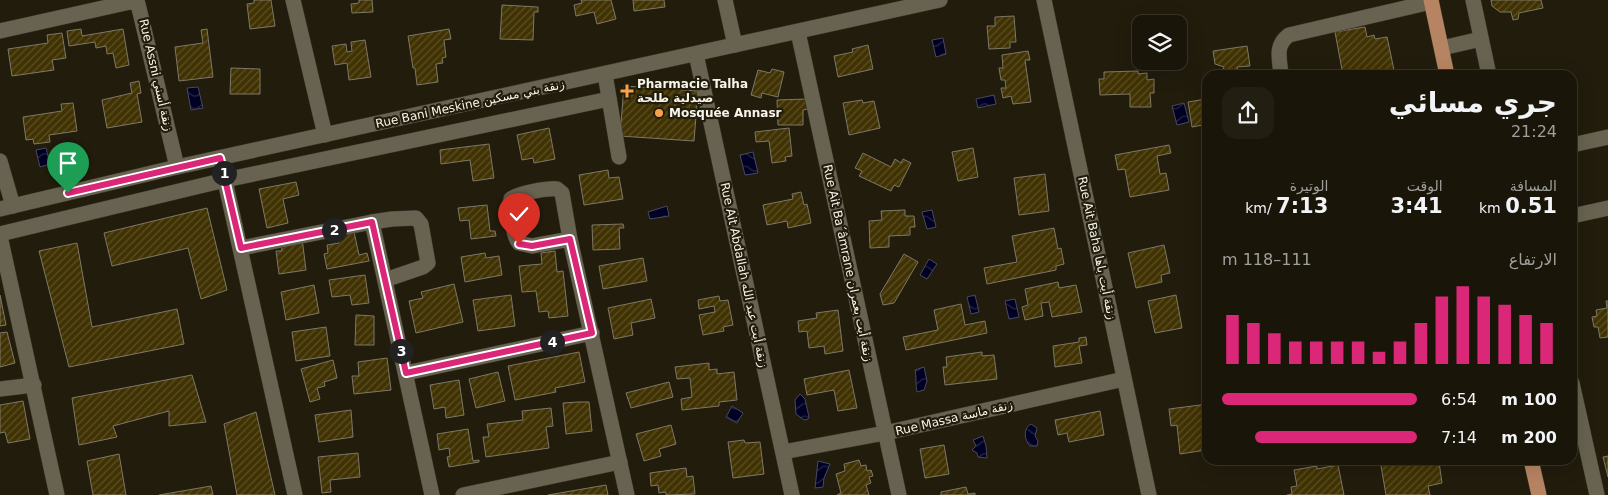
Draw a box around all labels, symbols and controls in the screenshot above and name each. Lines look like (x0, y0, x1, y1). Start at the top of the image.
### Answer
map controls (1132, 15, 1187, 70)
button: layers (1132, 15, 1187, 70)
street label: Rue Assni زنقة أسني (135, 17, 177, 133)
street label: Rue Bani Meskine زنقة بني مسكين (374, 77, 566, 132)
place label: Pharmacie Talha صيدلية طلحة (637, 77, 748, 105)
marker: Pharmacie Talha صيدلية طلحة (621, 85, 633, 97)
text: جري مسائي (1389, 86, 1557, 119)
button: share (1222, 87, 1274, 139)
place label: Mosquée Annasr (669, 106, 782, 120)
marker: Mosquée Annasr (653, 107, 665, 119)
text: 21:24 (1511, 122, 1557, 141)
pin (47, 142, 89, 193)
icon: arrive (54, 149, 82, 177)
pin: 1 (212, 160, 236, 186)
street label: Rue Ait Ba´âmrane زنقة أيت بعمران (819, 163, 877, 363)
text: 1 (220, 165, 229, 181)
street label: Rue Ait Baha زنقة أيت باها (1074, 175, 1120, 321)
text: الوتيرة (1290, 178, 1328, 194)
text: الوقت (1407, 178, 1443, 194)
text: المسافة (1510, 178, 1557, 194)
street label: Rue Ait Abdallah زنقة أيت عبد الله (717, 181, 772, 369)
pin (498, 193, 540, 244)
text: 7:13 (1276, 194, 1328, 218)
text: 3:41 (1390, 194, 1443, 218)
text: 0.51 (1505, 194, 1557, 218)
icon: check (505, 200, 533, 228)
text: /km (1245, 200, 1276, 216)
text: km (1479, 200, 1505, 216)
pin: 2 (322, 218, 346, 242)
text: 2 (330, 222, 339, 238)
text: 111–118 m (1222, 250, 1312, 269)
text: الارتفاع (1509, 250, 1557, 269)
pin: 4 (540, 330, 564, 354)
text: 4 (548, 334, 557, 350)
pin: 3 (388, 338, 414, 364)
text: 3 (397, 343, 406, 359)
text: 6:54 (1441, 390, 1477, 409)
text: 100 m (1501, 390, 1557, 409)
street label: Rue Massa زنقة ماسة (894, 398, 1014, 439)
text: 7:14 (1441, 428, 1477, 447)
text: 200 m (1501, 428, 1557, 447)

